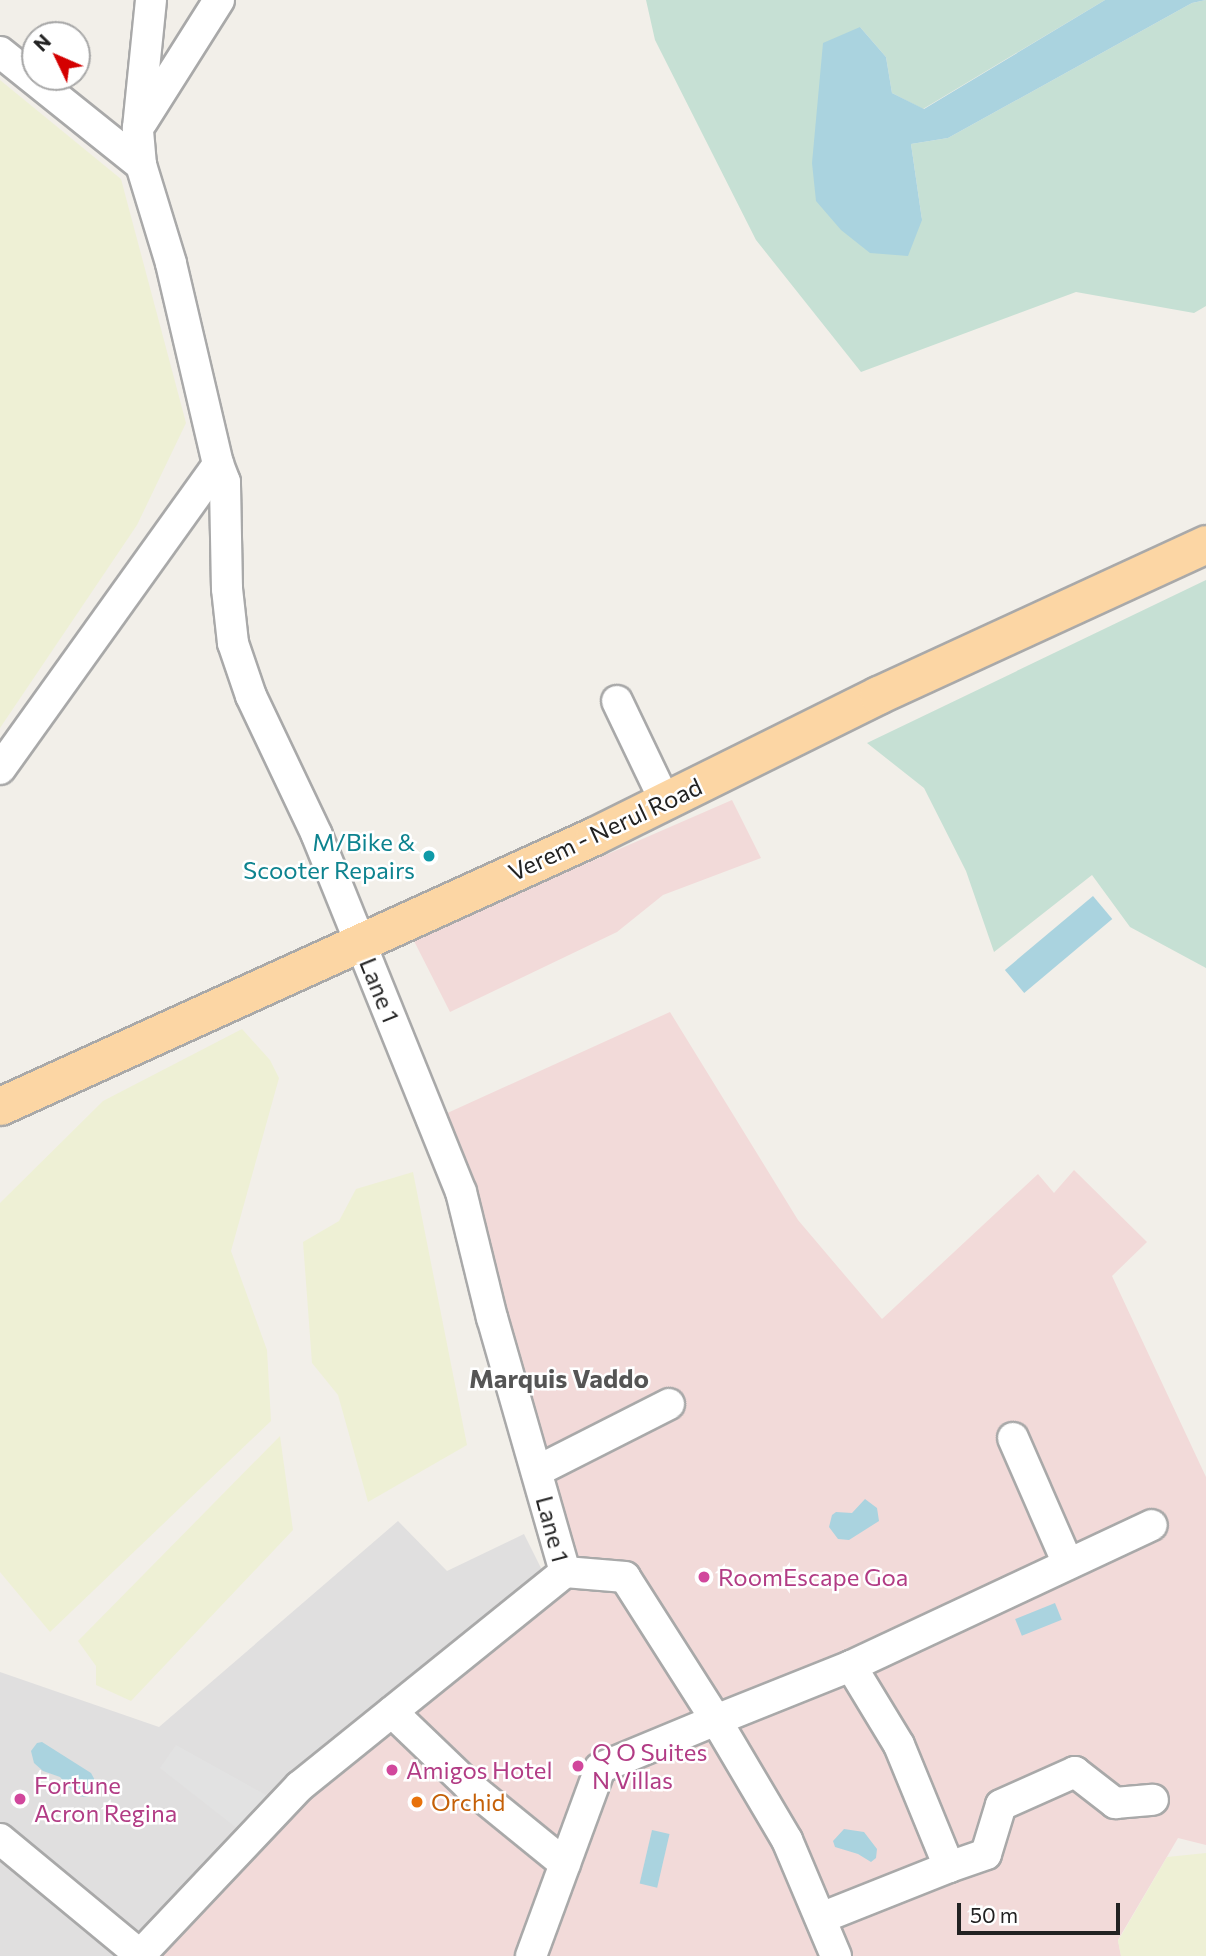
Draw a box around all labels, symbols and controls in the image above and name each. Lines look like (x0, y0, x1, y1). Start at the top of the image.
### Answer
north arrow (21, 21, 91, 91)
text: N (29, 29, 55, 56)
street label: Verem - Nerul Road (504, 772, 706, 886)
place label: M/Bike & Scooter Repairs (243, 828, 415, 884)
marker: M/Bike & Scooter Repairs (421, 848, 437, 864)
street label: Lane 1 (354, 953, 406, 1027)
district label: Marquis Vaddo (469, 1362, 649, 1394)
street label: Lane 1 (530, 1493, 576, 1565)
place label: RoomEscape Goa (718, 1563, 908, 1591)
marker: RoomEscape Goa (696, 1569, 712, 1585)
place label: Q O Suites N Villas (592, 1738, 707, 1794)
place label: Amigos Hotel (406, 1756, 553, 1784)
marker: Q O Suites N Villas (570, 1758, 586, 1774)
marker: Amigos Hotel (384, 1762, 400, 1778)
place label: Fortune Acron Regina (34, 1771, 177, 1827)
place label: Orchid (431, 1788, 505, 1816)
marker: Fortune Acron Regina (12, 1791, 28, 1807)
marker: Orchid (409, 1794, 425, 1810)
scale bar (961, 1890, 1124, 1934)
text: 50 m (970, 1902, 1018, 1927)

